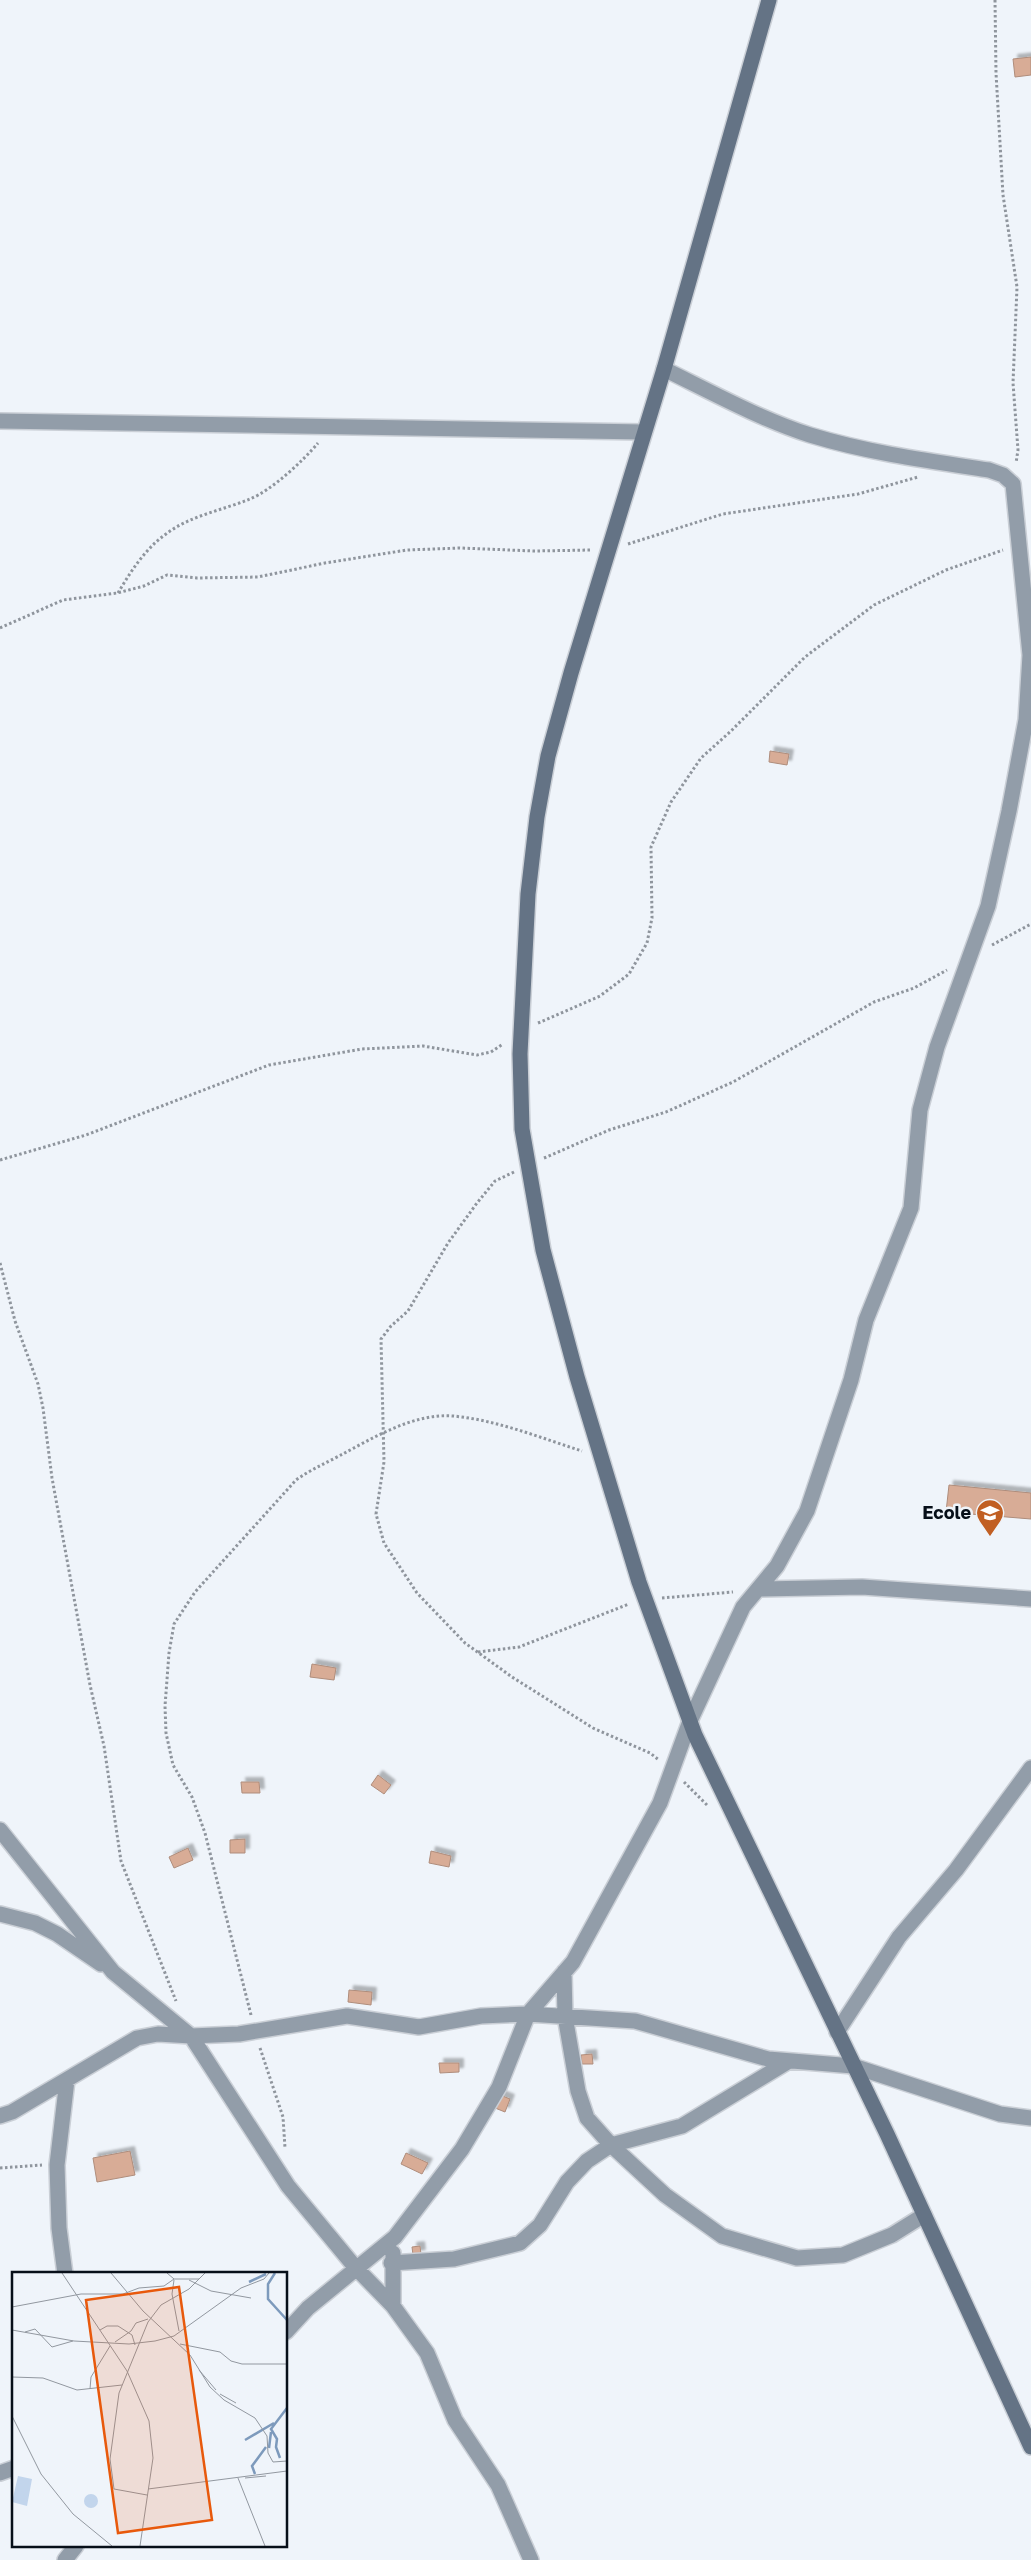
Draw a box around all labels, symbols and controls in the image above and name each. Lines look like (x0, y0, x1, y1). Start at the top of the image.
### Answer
school or university icon: Ecole (975, 1498, 1005, 1537)
place label: Ecole (922, 1501, 971, 1523)
inset map (12, 2272, 288, 2548)

